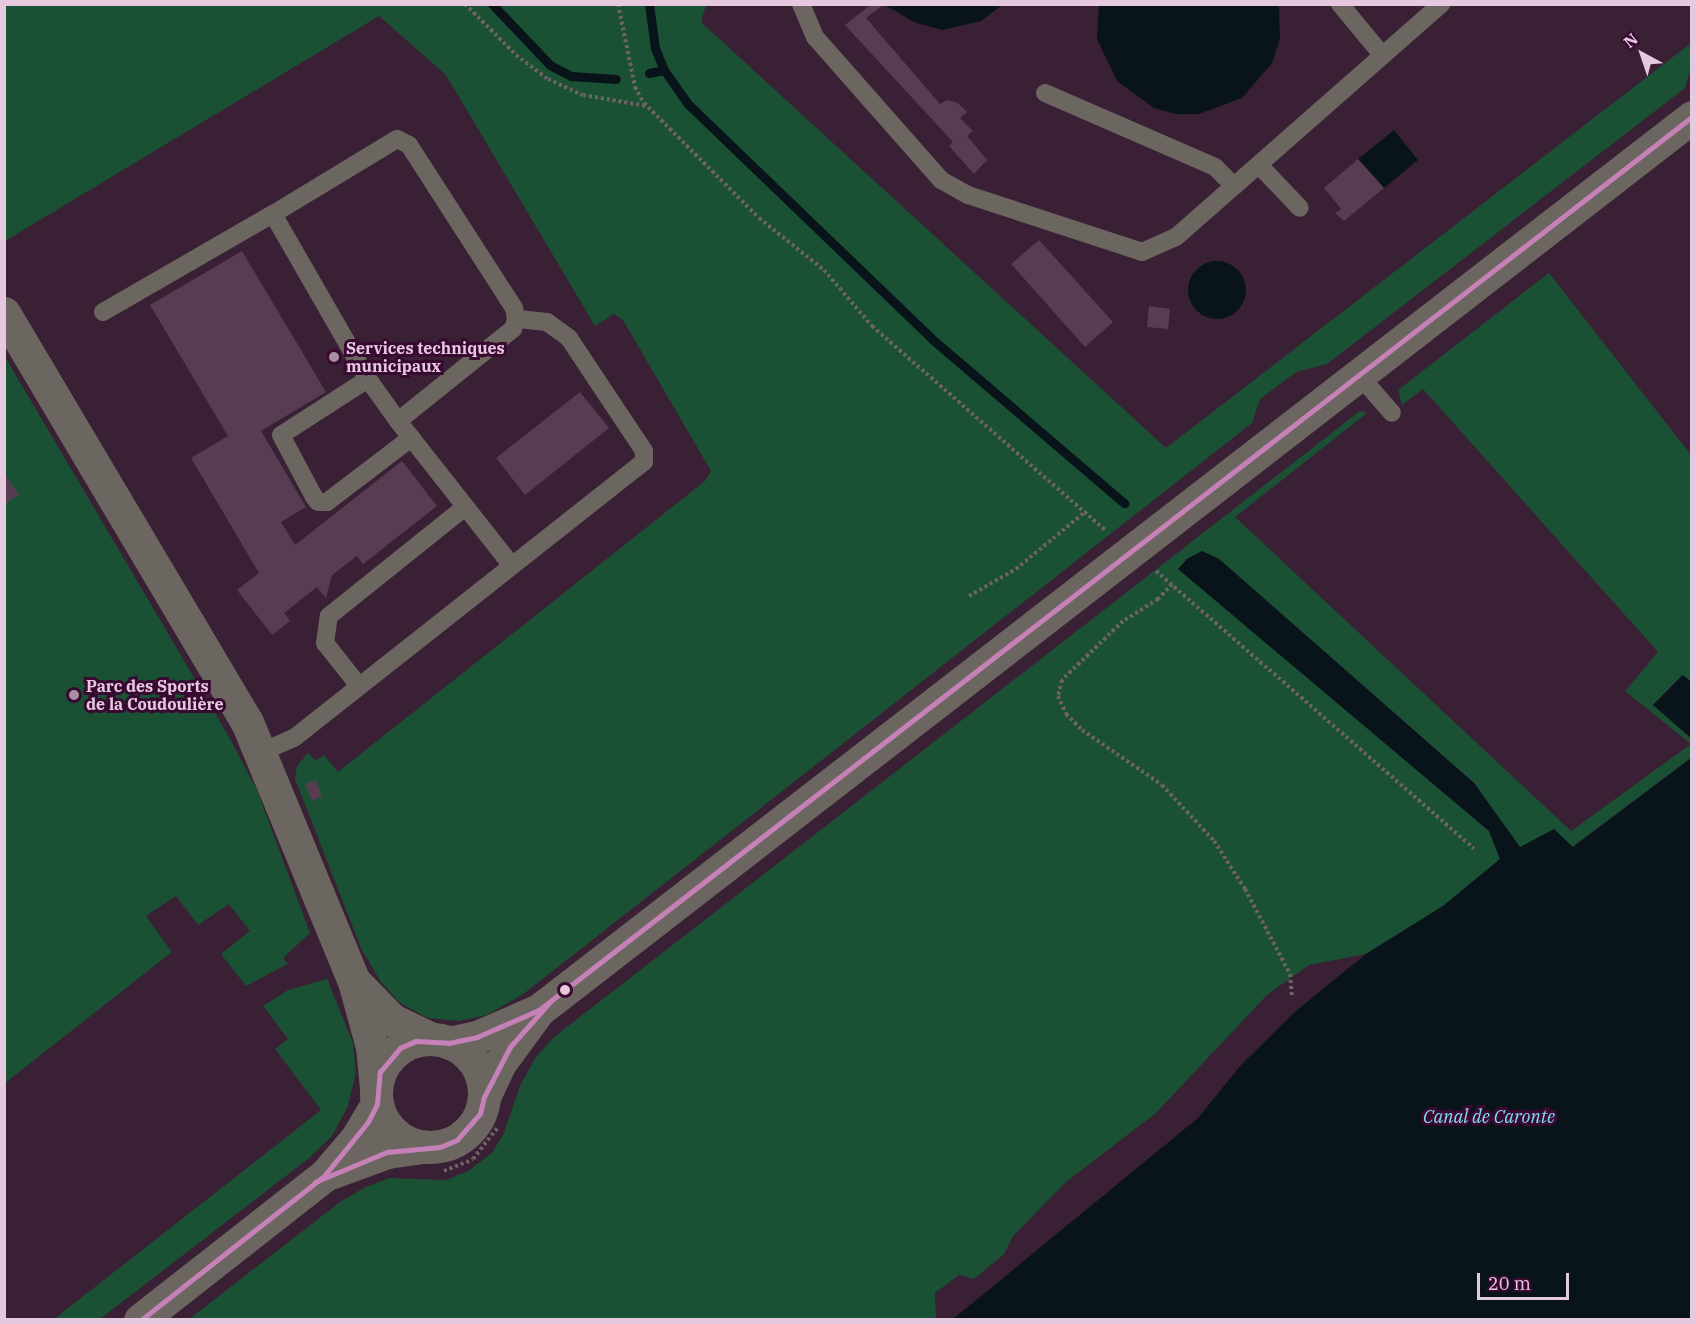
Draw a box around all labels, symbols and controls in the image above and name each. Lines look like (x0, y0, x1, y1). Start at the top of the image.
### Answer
north arrow (1612, 24, 1672, 84)
text: N (1619, 28, 1642, 52)
place label: Services techniques municipaux (346, 338, 505, 376)
marker: Services techniques municipaux (327, 350, 341, 364)
place label: Parc des Sports de la Coudoulière (86, 676, 223, 714)
marker: Parc des Sports de la Coudoulière (67, 688, 81, 702)
unlabelled marker (559, 984, 571, 996)
water label: Canal de Caronte (1423, 1106, 1555, 1128)
scale bar (1480, 1261, 1572, 1299)
text: 20 m (1488, 1272, 1531, 1295)

